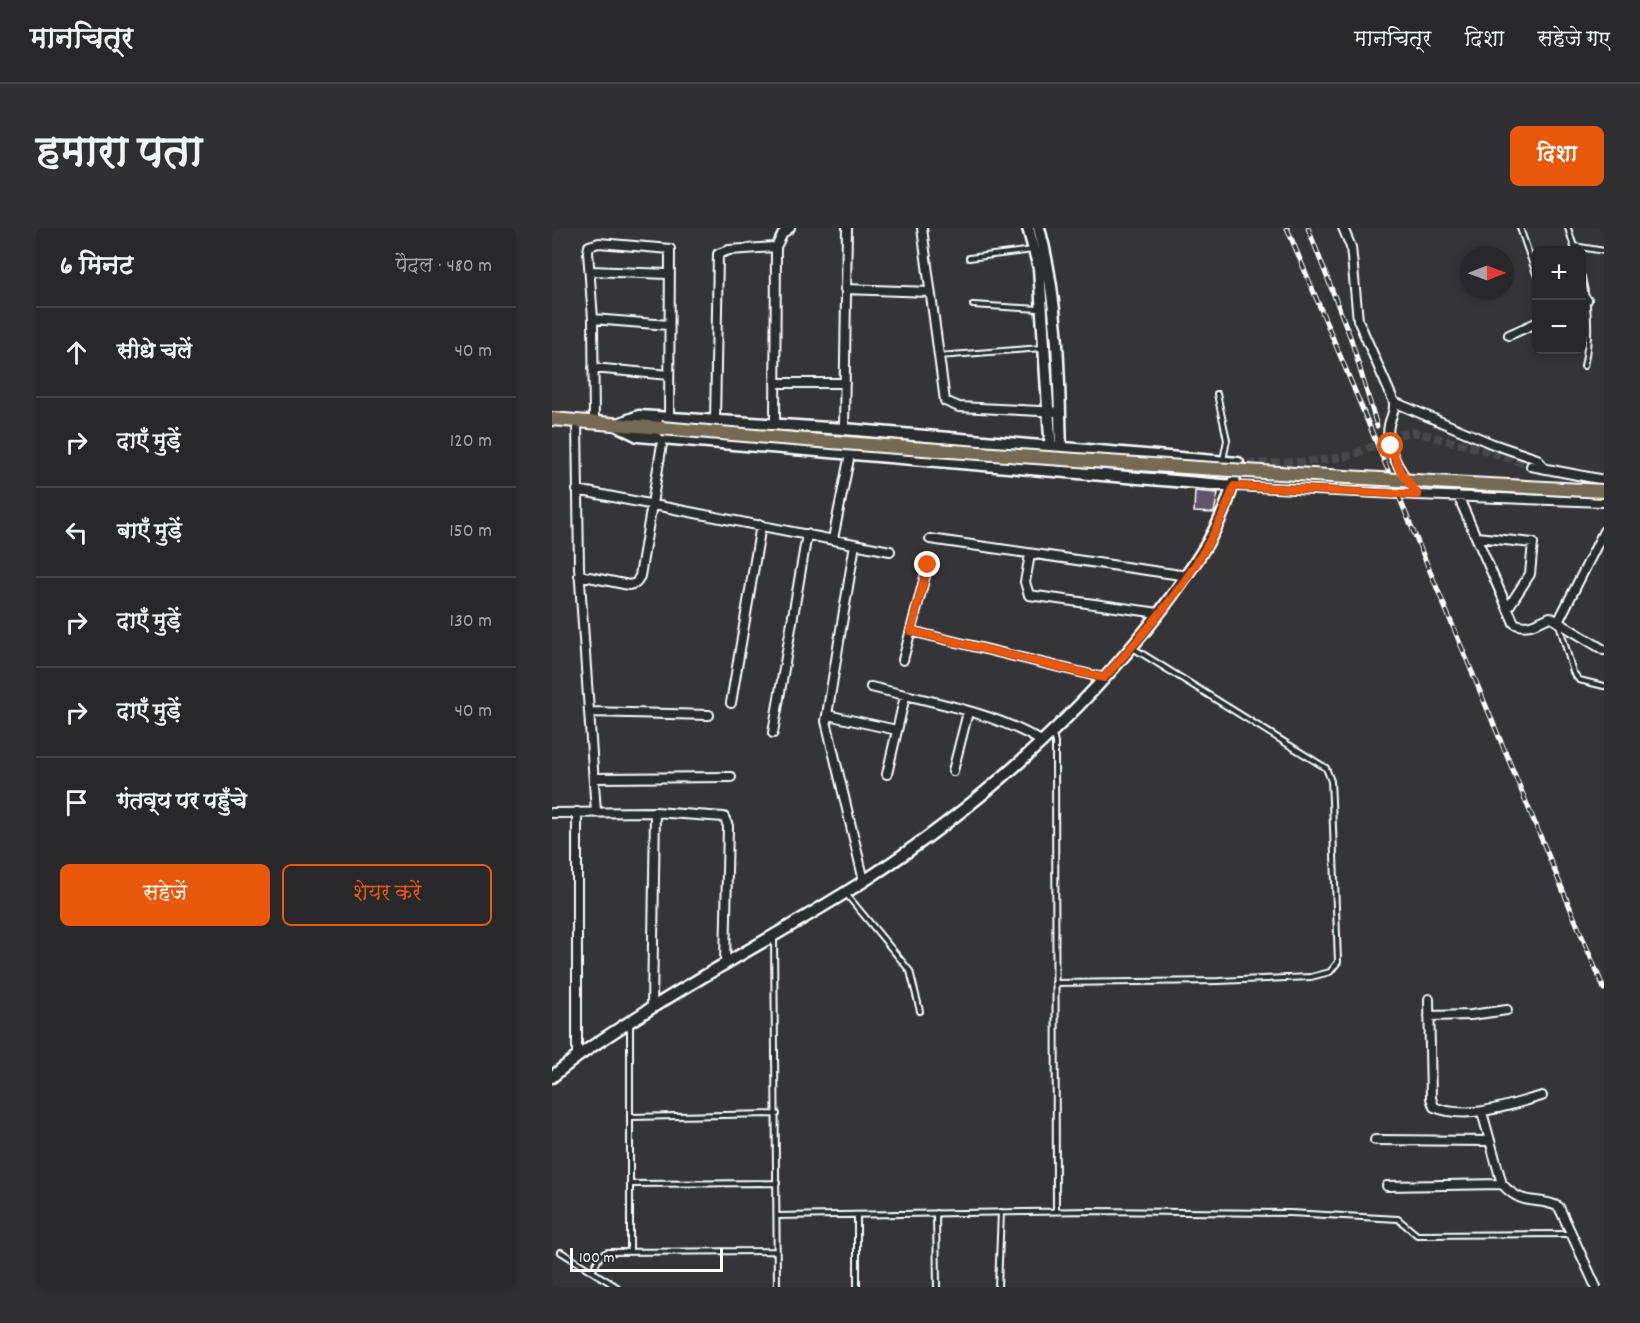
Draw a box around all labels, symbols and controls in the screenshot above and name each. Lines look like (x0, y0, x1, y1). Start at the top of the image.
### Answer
text: मानचित्र (30, 21, 133, 61)
text: मानचित्र (1354, 26, 1431, 56)
text: दिशा (1464, 26, 1504, 56)
text: सहेजे गए (1537, 26, 1610, 56)
text: हमारा पता (36, 126, 203, 186)
button: दिशा (1510, 126, 1604, 186)
north arrow (1460, 246, 1514, 300)
map controls (1532, 246, 1586, 354)
button: + (1532, 246, 1586, 300)
text: 6 मिनट (60, 249, 133, 286)
text: पैदल · 480 m (396, 253, 492, 281)
button: − (1532, 300, 1586, 354)
icon: ahead (60, 336, 93, 369)
text: सीधे चलें (117, 337, 192, 368)
text: 40 m (454, 338, 492, 366)
icon: right (60, 426, 93, 459)
text: दाएँ मुड़ें (117, 427, 181, 458)
text: 120 m (450, 428, 492, 456)
route start (1377, 432, 1403, 458)
icon: left (60, 516, 93, 549)
text: बाएँ मुड़ें (117, 517, 182, 548)
text: 150 m (449, 518, 492, 546)
route end (914, 551, 940, 577)
icon: right (60, 606, 93, 639)
text: दाएँ मुड़ें (117, 607, 181, 638)
text: 130 m (450, 608, 492, 636)
icon: right (60, 696, 93, 729)
text: दाएँ मुड़ें (117, 697, 181, 728)
text: 40 m (454, 698, 492, 726)
icon: arrive (60, 786, 93, 819)
text: गंतव्य पर पहुँचे (117, 787, 247, 818)
button: सहेजें (60, 864, 270, 926)
button: शेयर करें (282, 864, 492, 926)
scale bar (570, 1245, 723, 1272)
text: 100 m (579, 1247, 615, 1270)

